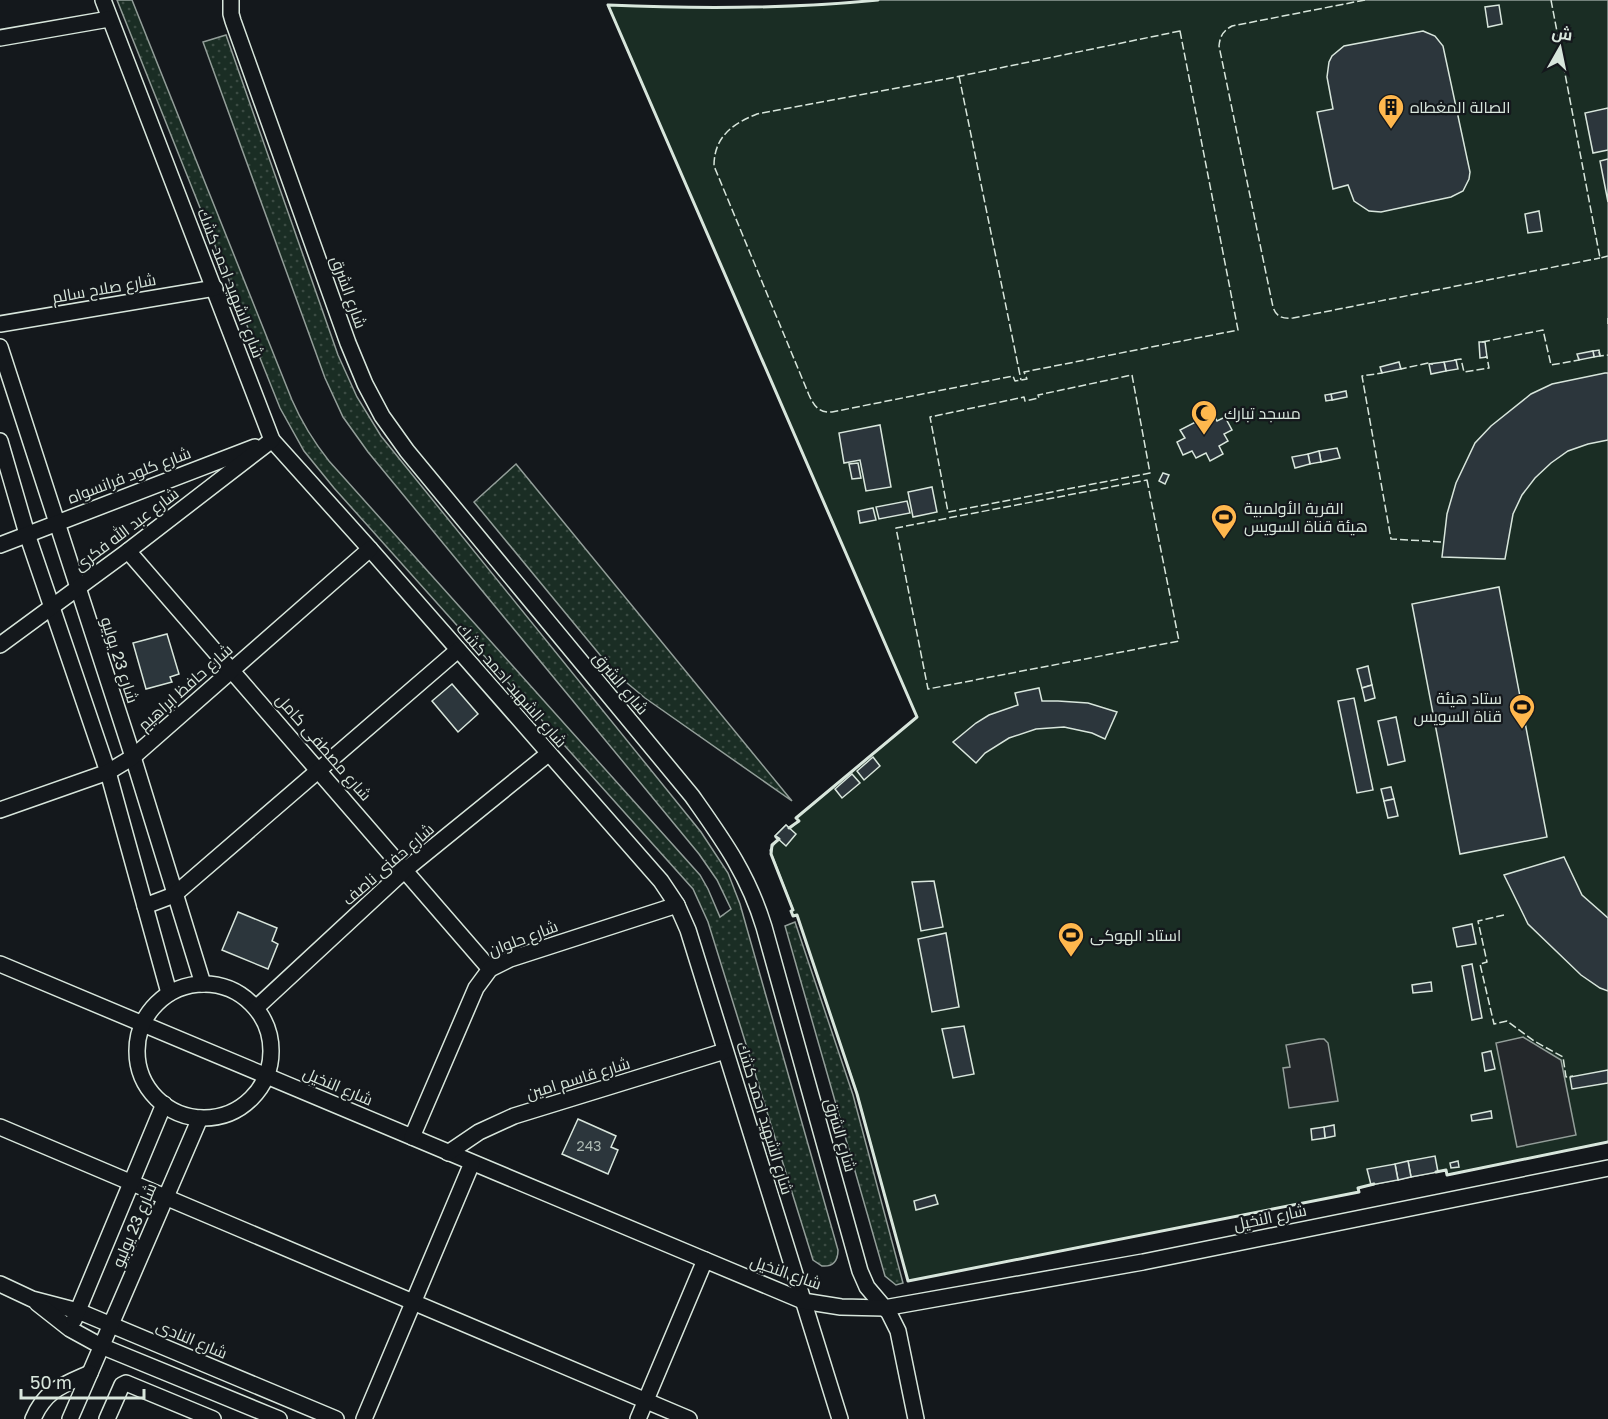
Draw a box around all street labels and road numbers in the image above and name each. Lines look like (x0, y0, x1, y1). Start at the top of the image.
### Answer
street label: شارع الشهيد احمد كشك (191, 205, 269, 361)
street label: شارع الشرق (325, 253, 371, 332)
street label: شارع صلاح سالم (51, 269, 158, 309)
street label: شارع كلود فرانسواه (64, 442, 194, 510)
street label: شارع عبد الله فكرى (70, 483, 184, 577)
street label: شارع 23 يوليو (95, 614, 143, 706)
street label: شارع الشهيد احمد كشك (451, 619, 572, 753)
street label: شارع حافظ ابراهيم (133, 639, 238, 736)
street label: شارع الشرق (587, 648, 653, 720)
street label: شارع مصطفى كامل (271, 689, 376, 806)
street label: شارع حفنى ناصف (338, 819, 439, 911)
street label: شارع حلوان (485, 916, 561, 962)
street label: شارع الشهيد احمد كشك (730, 1039, 798, 1197)
street label: شارع قاسم امين (524, 1053, 633, 1105)
street label: شارع النخيل (299, 1062, 376, 1111)
street label: شارع الشرق (819, 1096, 861, 1175)
street label: شارع 23 يوليو (107, 1180, 163, 1271)
street label: شارع النخيل (1232, 1200, 1309, 1236)
street label: شارع النخيل (747, 1251, 824, 1295)
street label: شارع النادى (153, 1315, 231, 1365)

